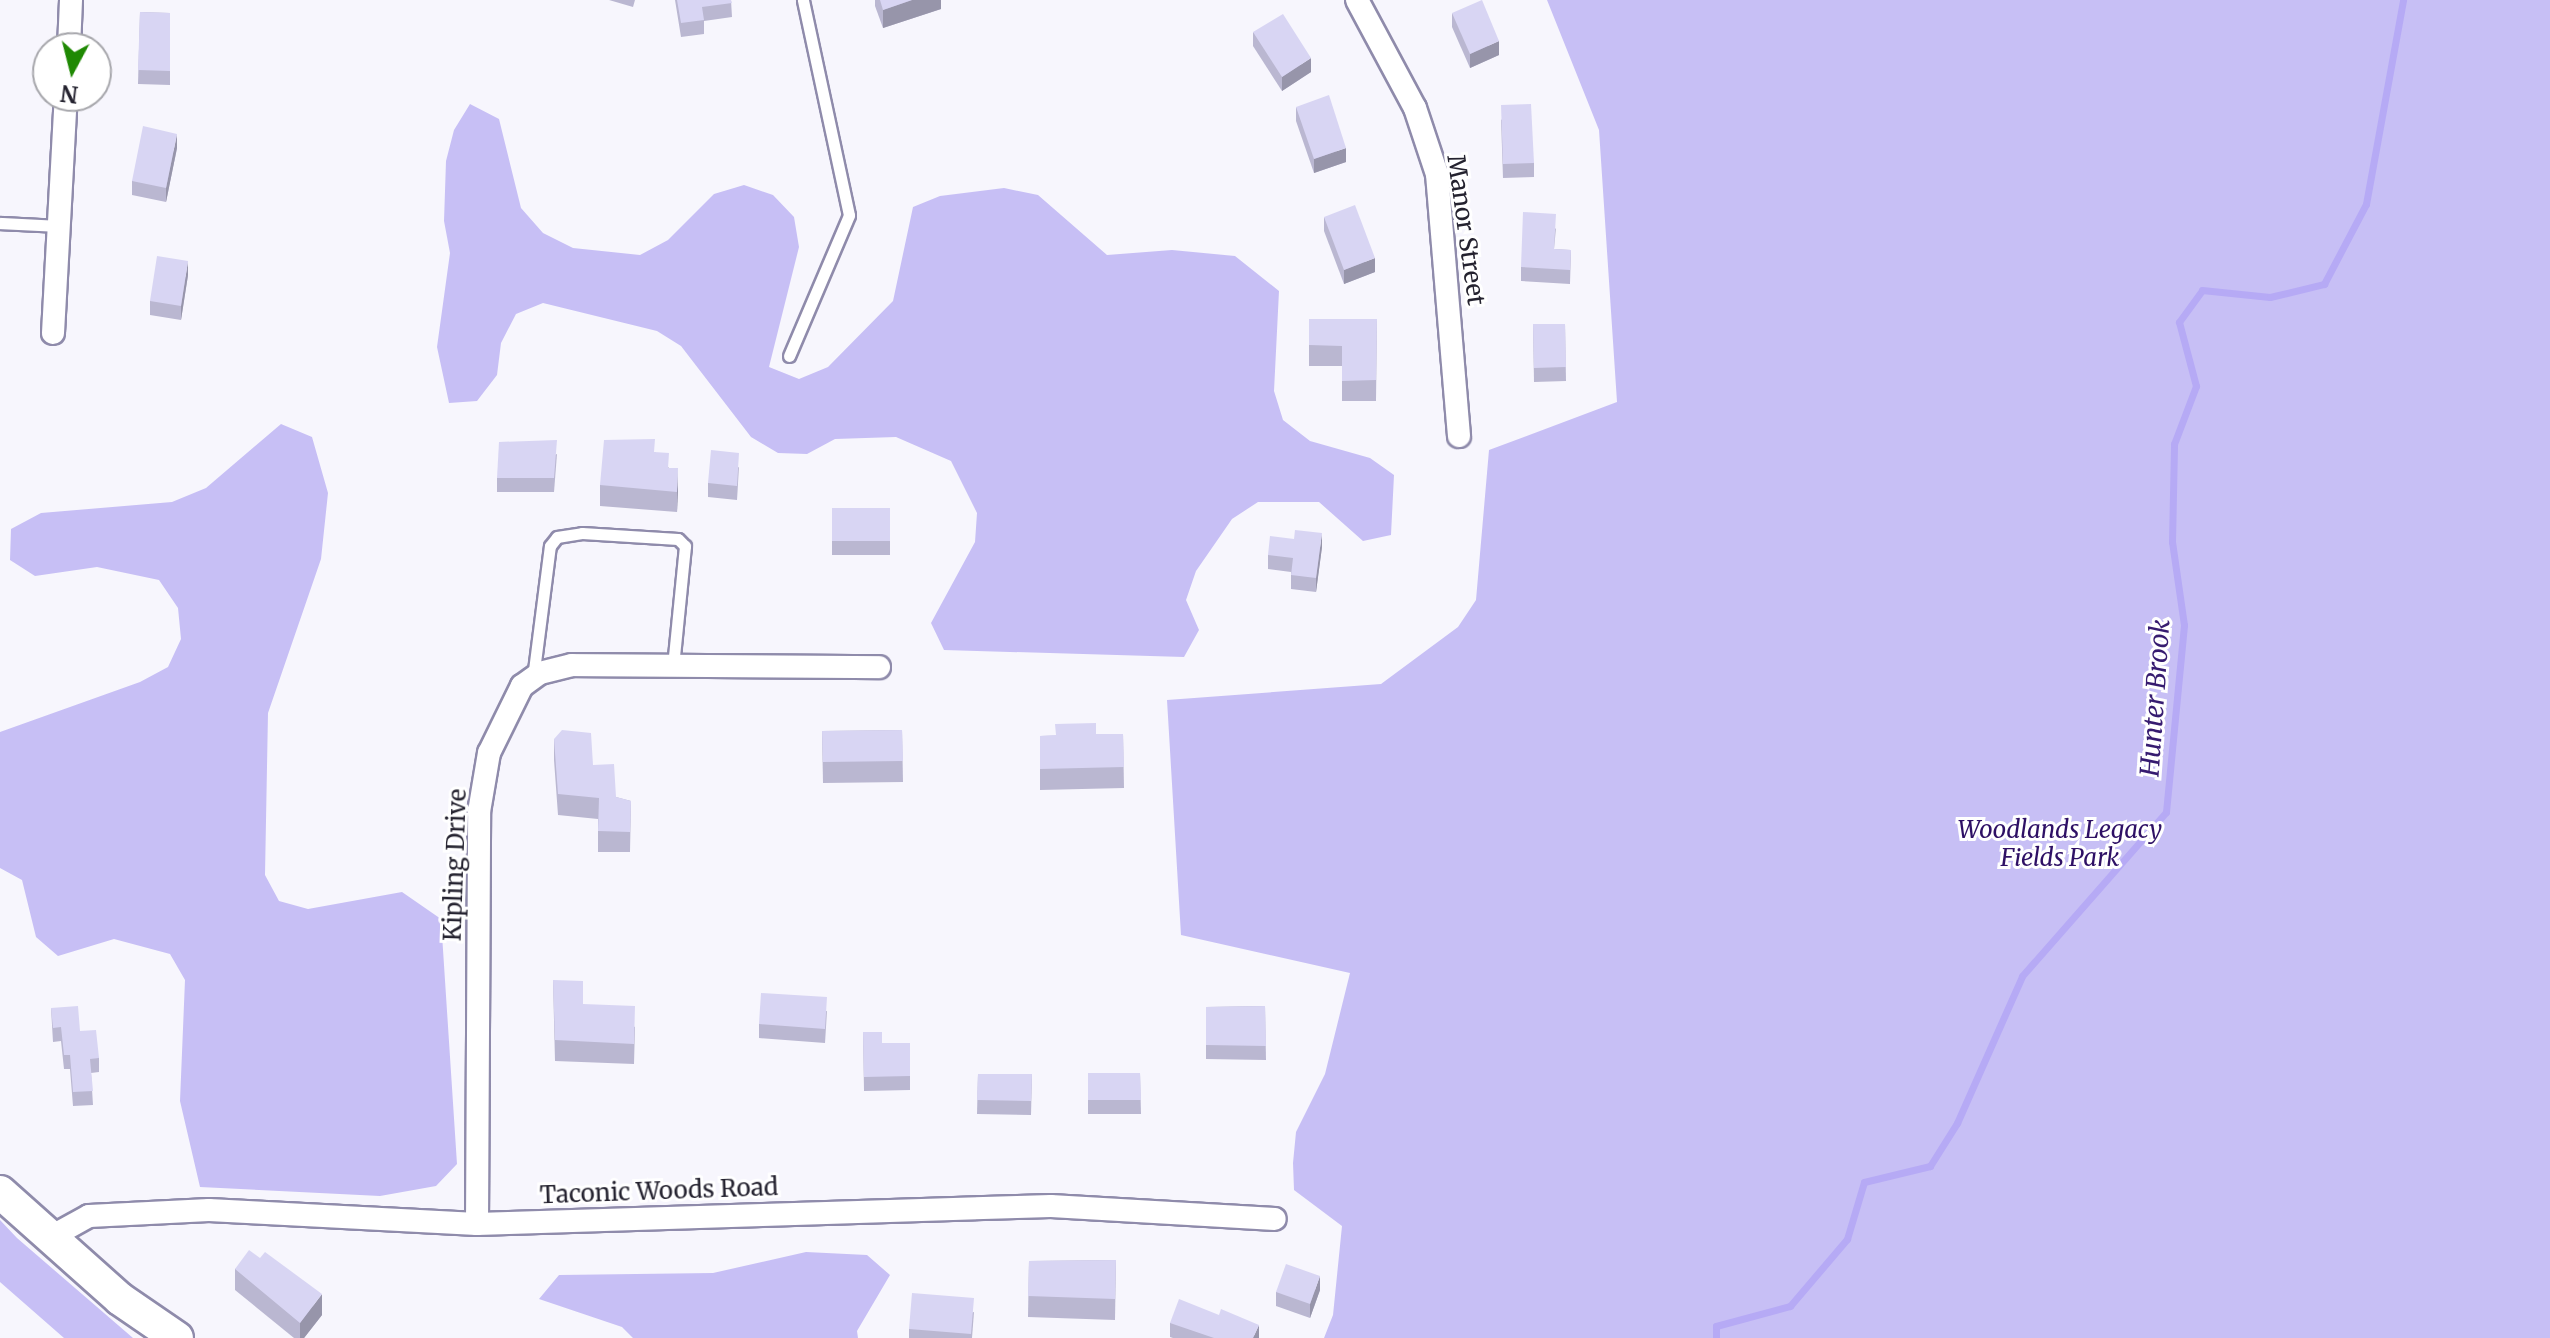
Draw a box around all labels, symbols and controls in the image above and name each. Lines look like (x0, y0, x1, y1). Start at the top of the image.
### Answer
north arrow (32, 32, 112, 112)
text: N (59, 79, 80, 109)
street label: Manor Street (1441, 153, 1491, 307)
water label: Hunter Brook (2134, 618, 2176, 778)
street label: Kipling Drive (438, 788, 472, 942)
park label: Woodlands Legacy Fields Park (1958, 816, 2162, 872)
street label: Taconic Woods Road (539, 1172, 779, 1210)

